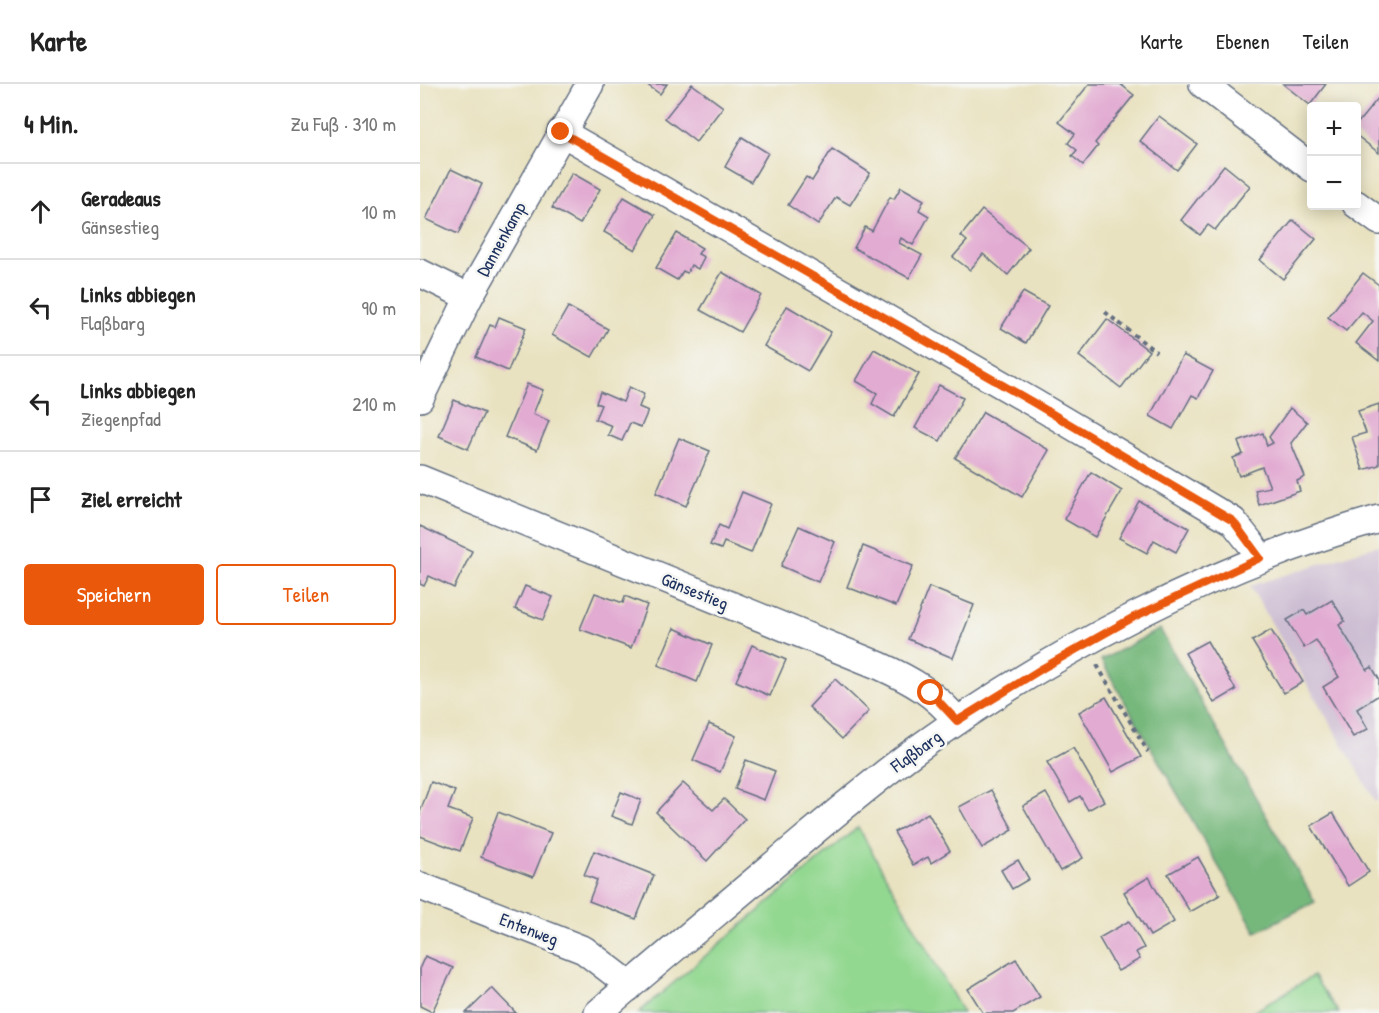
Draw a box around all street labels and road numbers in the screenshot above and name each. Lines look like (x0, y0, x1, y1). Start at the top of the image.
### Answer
street label: Dannenkamp (470, 197, 532, 281)
street label: Gänsestieg (658, 566, 732, 616)
street label: Flaßbarg (885, 724, 947, 779)
street label: Entenweg (496, 906, 562, 952)

